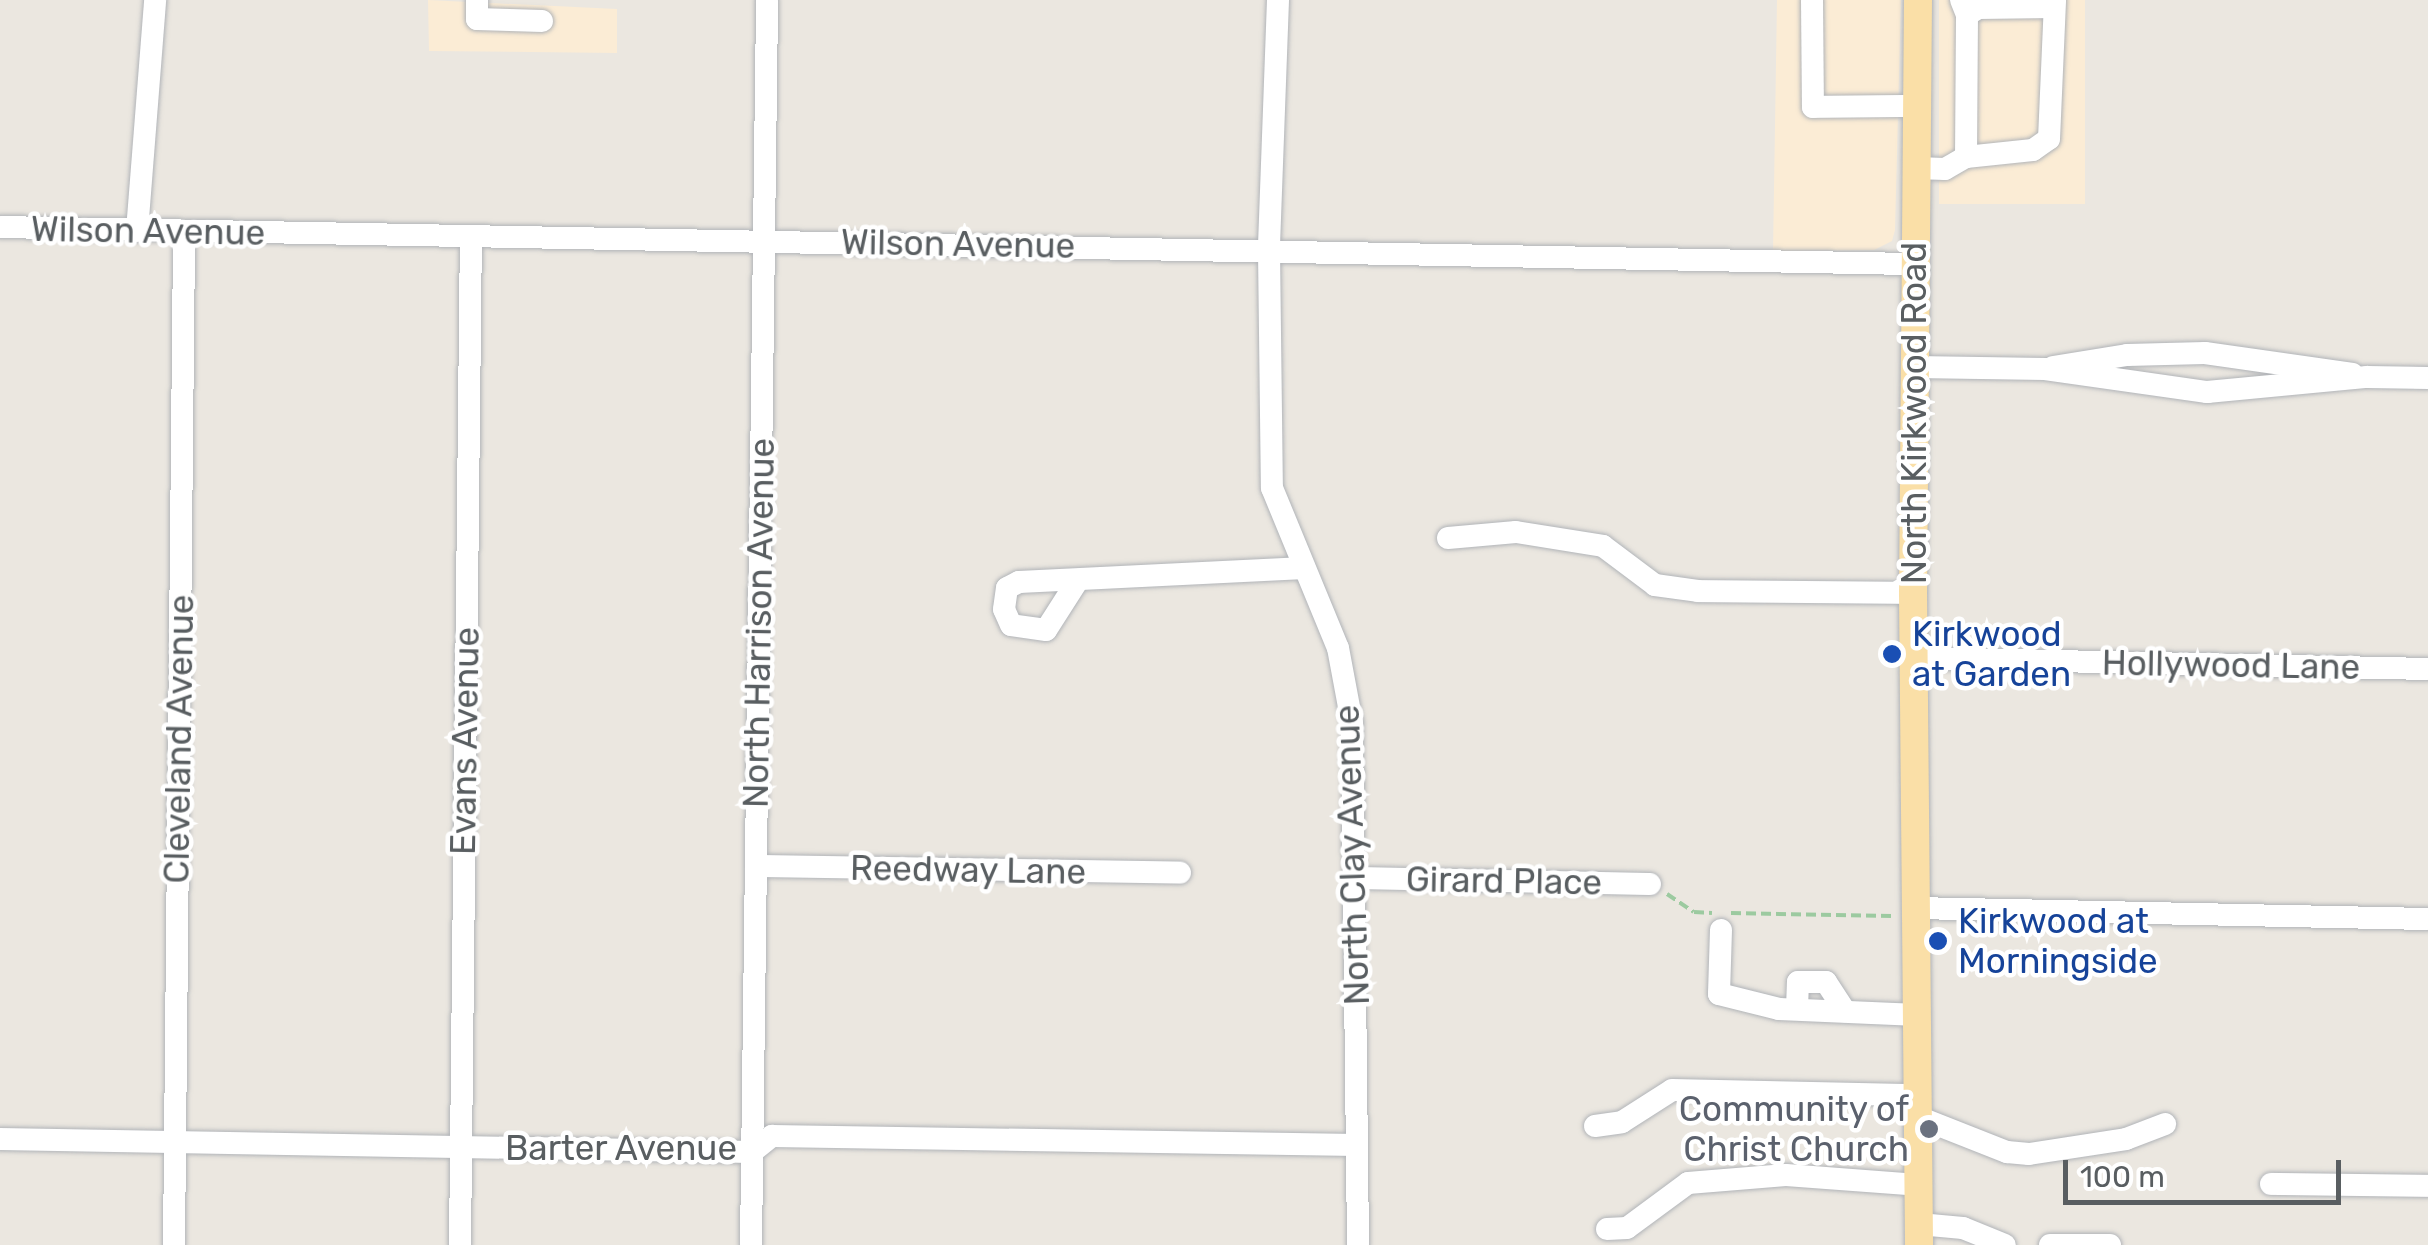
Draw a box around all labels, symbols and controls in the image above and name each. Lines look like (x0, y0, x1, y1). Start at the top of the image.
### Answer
street label: Wilson Avenue (30, 208, 266, 254)
street label: Wilson Avenue (840, 221, 1076, 267)
street label: North Kirkwood Road (1893, 242, 1935, 584)
street label: North Harrison Avenue (735, 437, 783, 809)
street label: Cleveland Avenue (155, 594, 203, 884)
place label: Kirkwood at Garden (1912, 613, 2071, 695)
street label: Evans Avenue (442, 626, 488, 856)
street label: Hollywood Lane (2101, 642, 2361, 688)
marker: Kirkwood at Garden (1881, 643, 1903, 665)
street label: North Clay Avenue (1326, 703, 1378, 1007)
street label: Reedway Lane (849, 847, 1087, 893)
street label: Girard Place (1406, 858, 1602, 904)
place label: Kirkwood at Morningside (1958, 900, 2158, 982)
marker: Kirkwood at Morningside (1927, 930, 1949, 952)
place label: Community of Christ Church (1678, 1088, 1909, 1170)
marker: Community of Christ Church (1918, 1118, 1940, 1140)
street label: Barter Avenue (504, 1127, 738, 1169)
scale bar (2068, 1140, 2346, 1202)
text: 100 m (2080, 1159, 2165, 1195)

